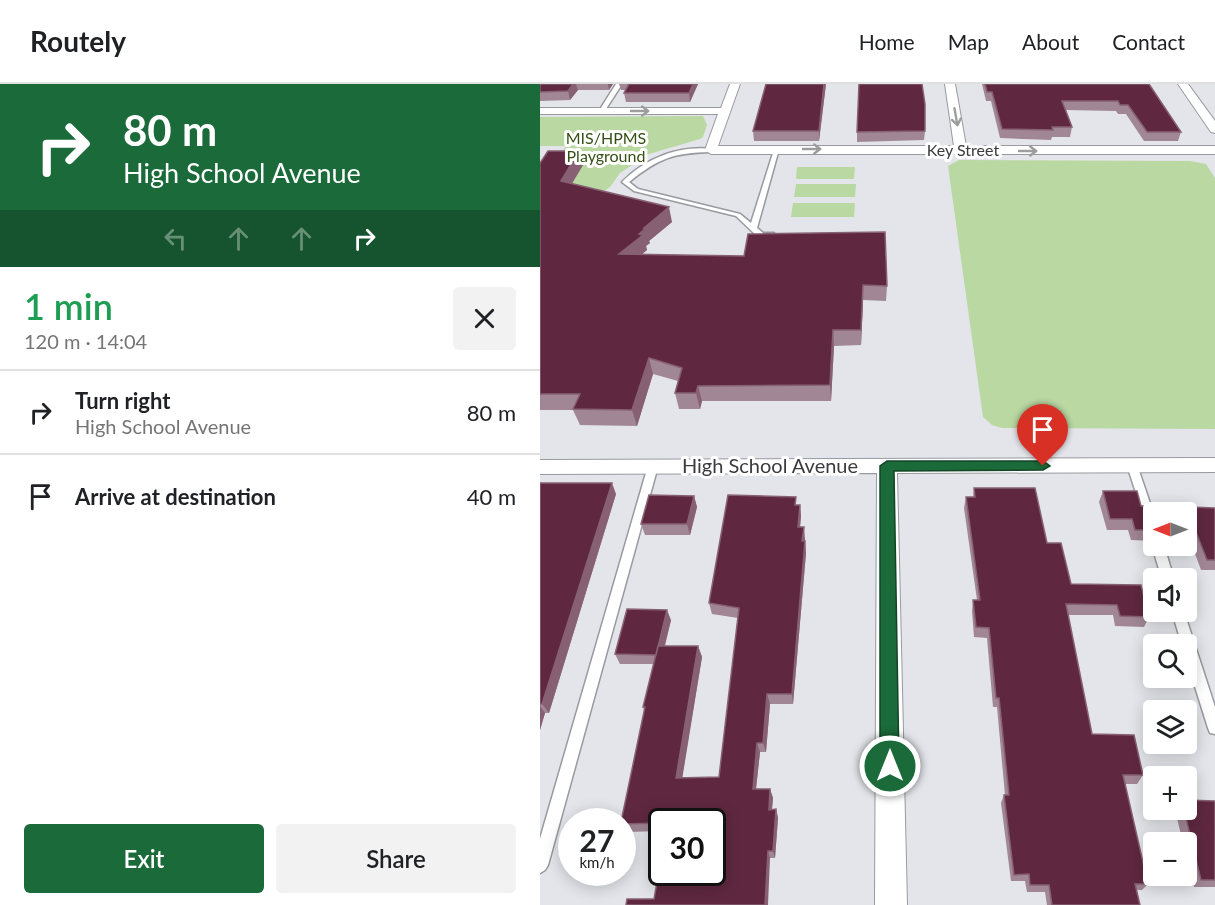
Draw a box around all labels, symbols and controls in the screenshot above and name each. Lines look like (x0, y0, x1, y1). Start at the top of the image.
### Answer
text: Routely (30, 24, 126, 58)
text: Home (859, 29, 915, 54)
text: Map (948, 29, 989, 54)
text: About (1022, 29, 1079, 54)
text: Contact (1112, 29, 1185, 54)
text: 80 m (123, 105, 217, 155)
one-way arrow (630, 105, 650, 117)
one-way arrow (950, 107, 961, 127)
icon: right (24, 108, 102, 186)
park label: MIS/HPMS Playground (566, 128, 646, 165)
street label: Key Street (927, 140, 999, 159)
one-way arrow (801, 144, 821, 155)
one-way arrow (1017, 145, 1037, 157)
text: High School Avenue (123, 156, 361, 189)
icon: left (159, 222, 192, 255)
icon: ahead (222, 222, 255, 255)
icon: ahead (285, 222, 318, 255)
icon: right (348, 222, 381, 255)
text: 1 min (24, 284, 113, 328)
button: close (453, 287, 516, 350)
text: 120 m · 14:04 (24, 329, 147, 353)
text: Turn right (75, 387, 170, 414)
icon: right (24, 396, 57, 429)
text: 80 m (467, 399, 516, 426)
pin (1017, 404, 1068, 466)
icon: arrive (1026, 413, 1059, 446)
text: High School Avenue (75, 414, 251, 438)
street label: High School Avenue (682, 453, 858, 477)
icon: arrive (24, 480, 57, 513)
text: Arrive at destination (75, 483, 276, 510)
text: 40 m (467, 483, 516, 510)
north arrow (1143, 502, 1197, 556)
map controls (1143, 502, 1197, 886)
button: sound (1143, 568, 1197, 622)
button: search (1143, 634, 1197, 688)
button: layers (1143, 700, 1197, 754)
position arrow (858, 734, 922, 798)
button: + (1143, 766, 1197, 820)
speed limit sign: 30 (648, 808, 726, 886)
text: 27 (580, 822, 614, 858)
button: Exit (24, 824, 264, 893)
button: Share (276, 824, 516, 893)
button: − (1143, 832, 1197, 886)
text: km/h (579, 853, 615, 871)

